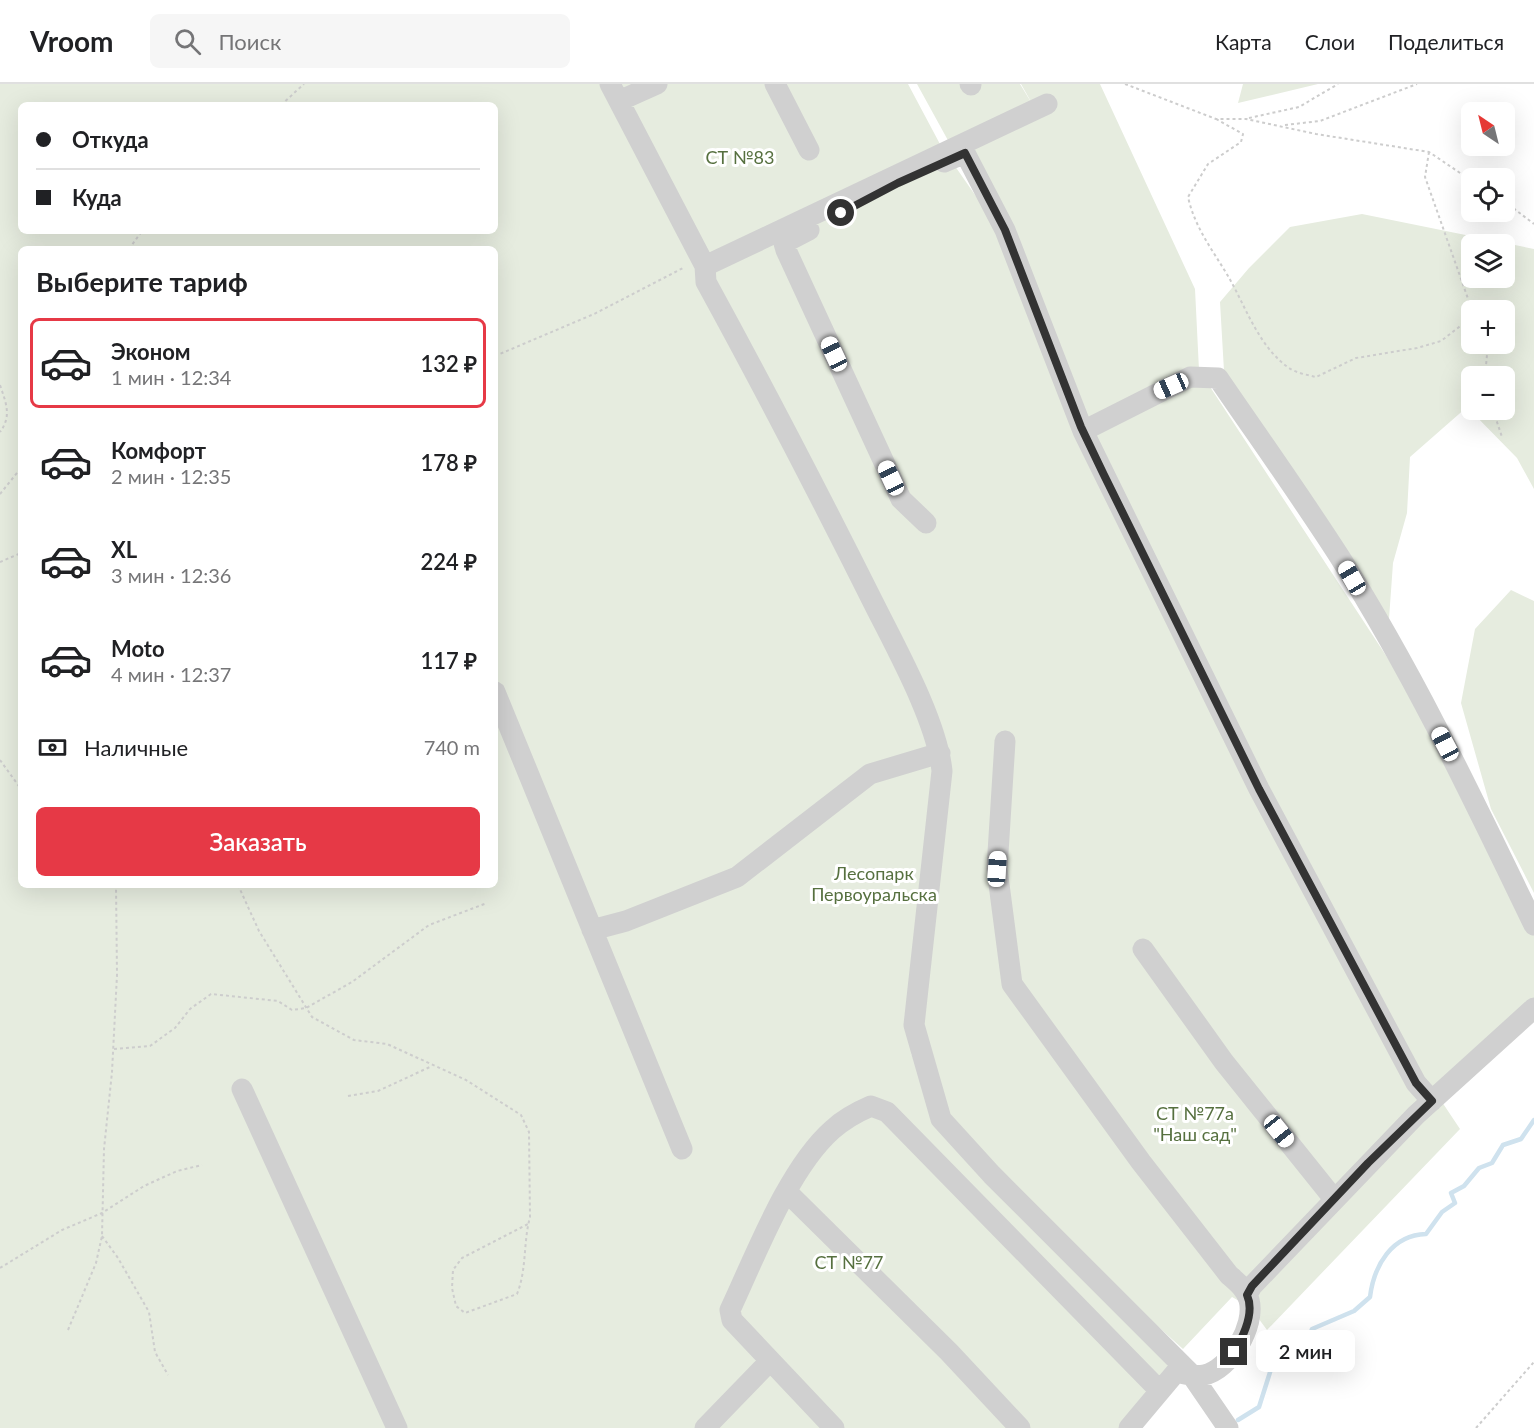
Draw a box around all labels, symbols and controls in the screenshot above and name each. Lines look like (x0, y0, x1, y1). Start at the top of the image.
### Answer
search box (150, 14, 570, 68)
text: Vroom (30, 24, 114, 58)
icon: search (171, 25, 204, 58)
text: Поиск (219, 28, 281, 55)
text: Карта (1215, 29, 1272, 54)
text: Слои (1305, 29, 1355, 54)
text: Поделиться (1388, 29, 1504, 54)
north arrow (1461, 102, 1515, 156)
map controls (1461, 102, 1515, 420)
text: Откуда (72, 126, 149, 153)
park label: СТ №83 (706, 146, 774, 168)
button: locate (1461, 168, 1515, 222)
text: Куда (72, 184, 122, 211)
route start (827, 199, 854, 226)
button: layers (1461, 234, 1515, 288)
text: Выберите тариф (36, 265, 248, 298)
button: + (1461, 300, 1515, 354)
car (818, 334, 850, 374)
icon: car (39, 336, 93, 390)
text: Эконом (111, 338, 191, 365)
text: 132 ₽ (420, 350, 477, 377)
text: 1 мин · 12:34 (111, 365, 231, 389)
button: − (1461, 366, 1515, 420)
car (1151, 370, 1191, 402)
icon: car (39, 435, 93, 489)
text: Комфорт (111, 437, 206, 464)
text: 178 ₽ (420, 449, 477, 476)
car (875, 458, 907, 498)
text: 2 мин · 12:35 (111, 464, 231, 488)
icon: car (39, 534, 93, 588)
text: XL (111, 536, 137, 563)
text: 224 ₽ (420, 548, 477, 575)
car (1335, 558, 1369, 598)
text: 3 мин · 12:36 (111, 563, 231, 587)
icon: car (39, 633, 93, 687)
text: Moto (111, 635, 165, 662)
text: 117 ₽ (420, 647, 477, 674)
text: 4 мин · 12:37 (111, 662, 231, 686)
car (1429, 724, 1461, 764)
icon: cash (36, 731, 69, 764)
text: Наличные (84, 734, 188, 761)
text: 740 m (424, 735, 480, 759)
button: Заказать (36, 807, 480, 876)
car (987, 850, 1007, 888)
park label: Лесопарк Первоуральска (811, 862, 937, 905)
park label: СТ №77а "Наш сад" (1153, 1102, 1237, 1145)
car (1261, 1111, 1297, 1151)
park label: СТ №77 (815, 1251, 883, 1273)
callout: 2 мин (1255, 1331, 1354, 1373)
route end (1220, 1338, 1247, 1365)
text: 2 мин (1279, 1339, 1332, 1363)

